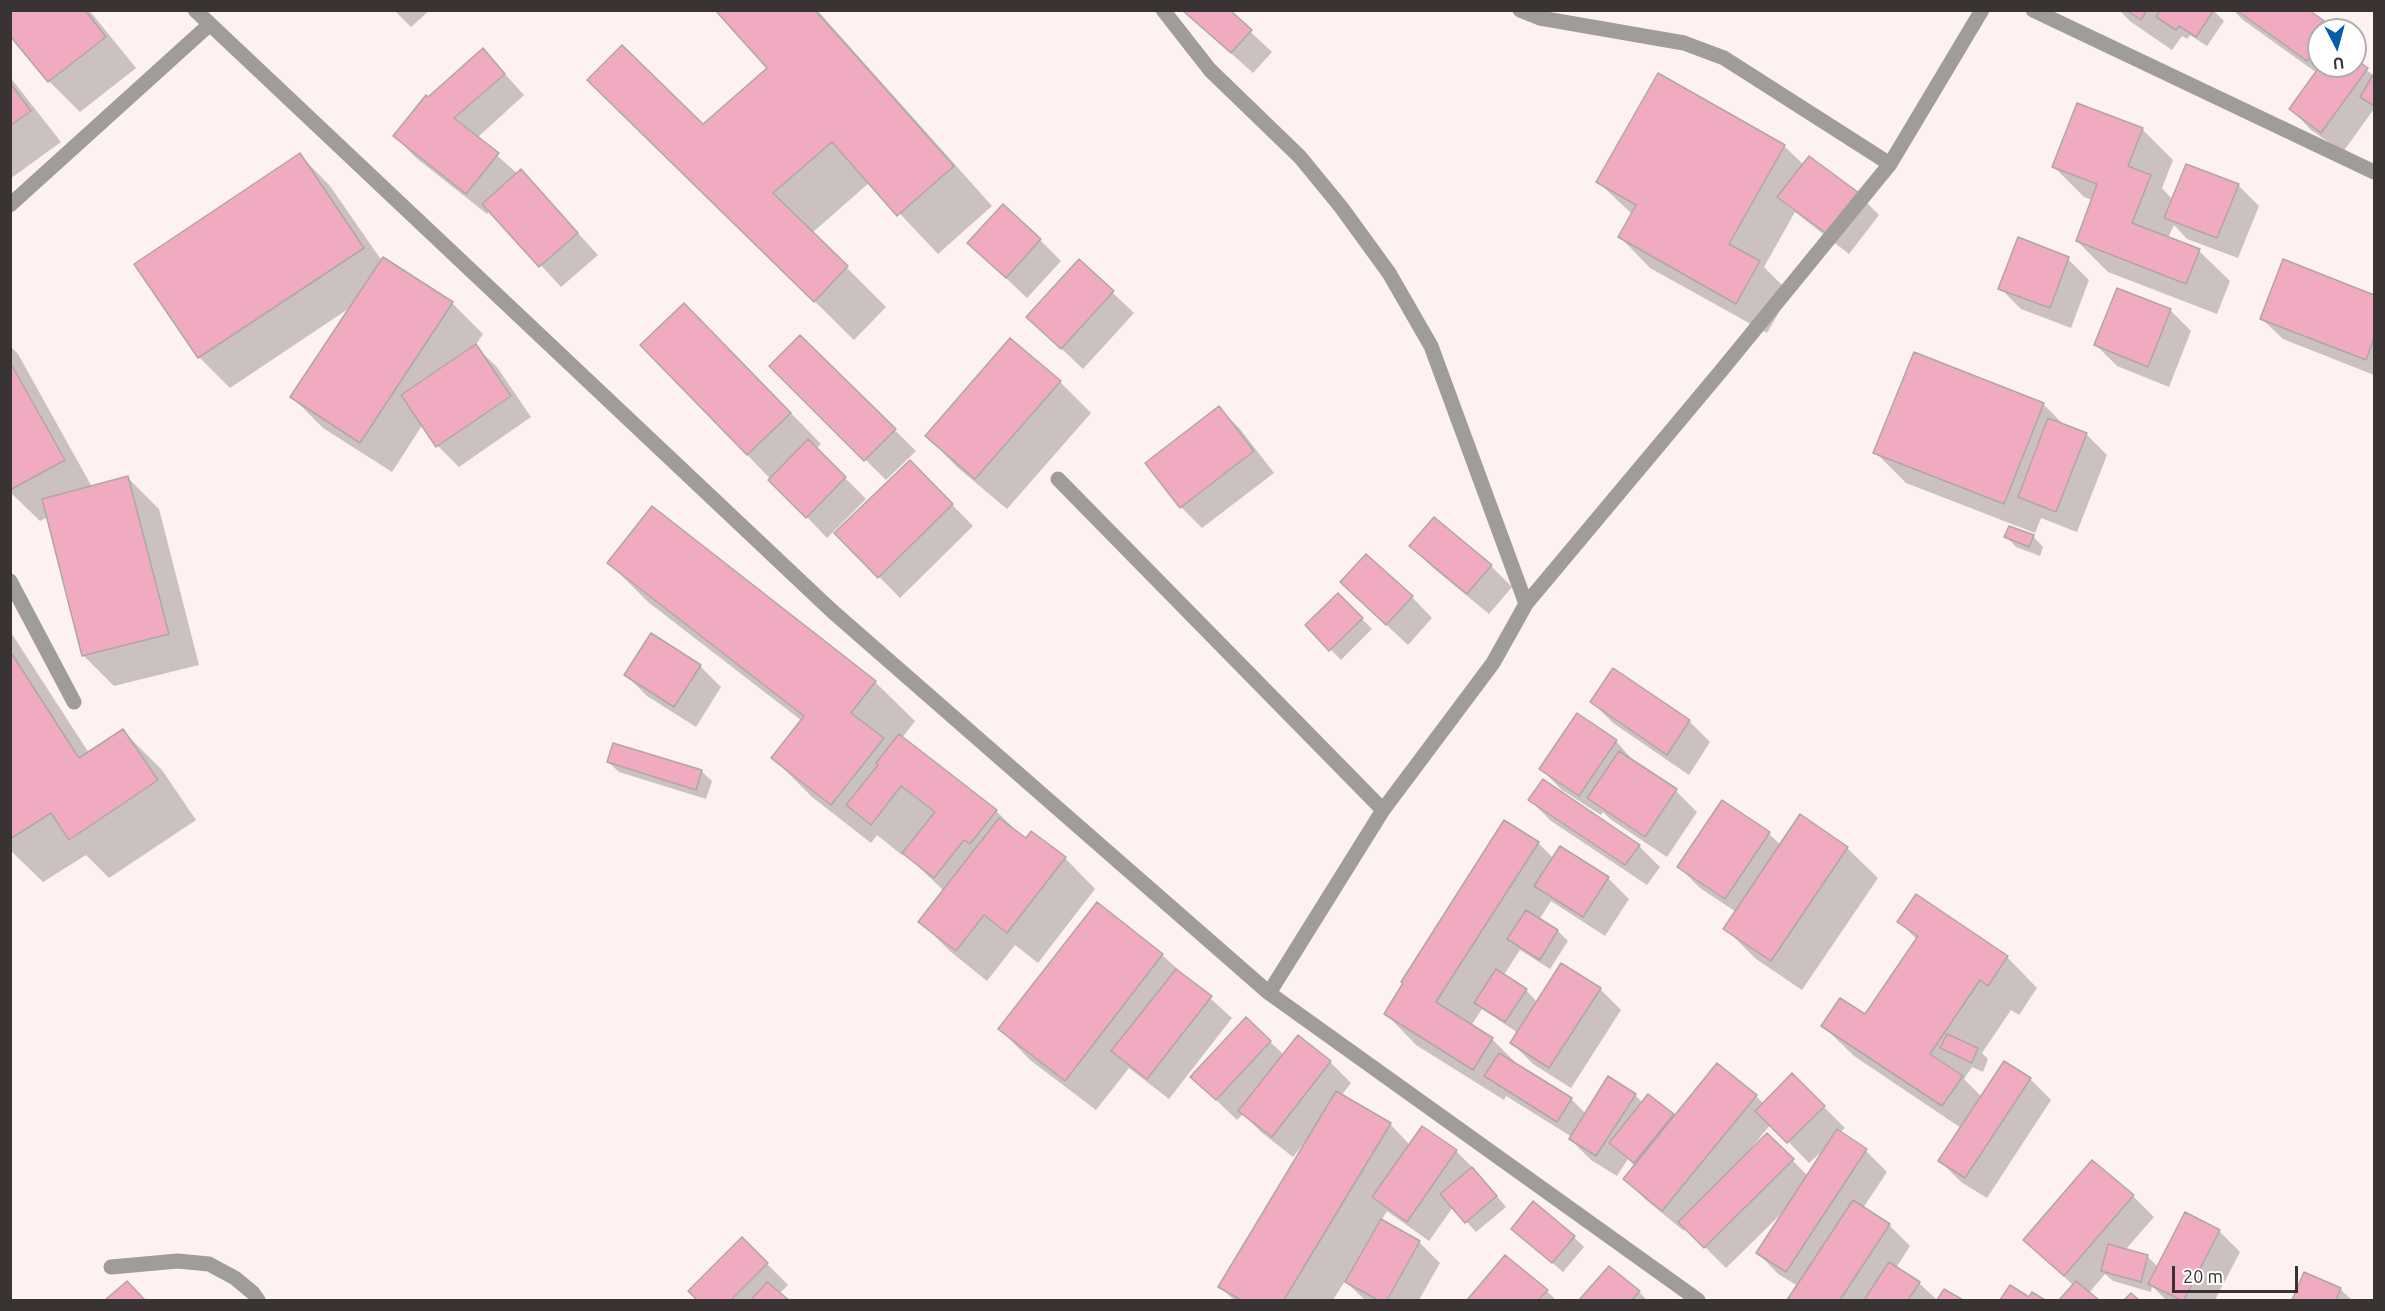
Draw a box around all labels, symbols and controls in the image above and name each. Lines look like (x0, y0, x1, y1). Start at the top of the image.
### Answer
north arrow (2307, 18, 2367, 78)
text: U (2332, 54, 2345, 73)
scale bar (2175, 1254, 2301, 1292)
text: 20 m (2183, 1266, 2223, 1286)

